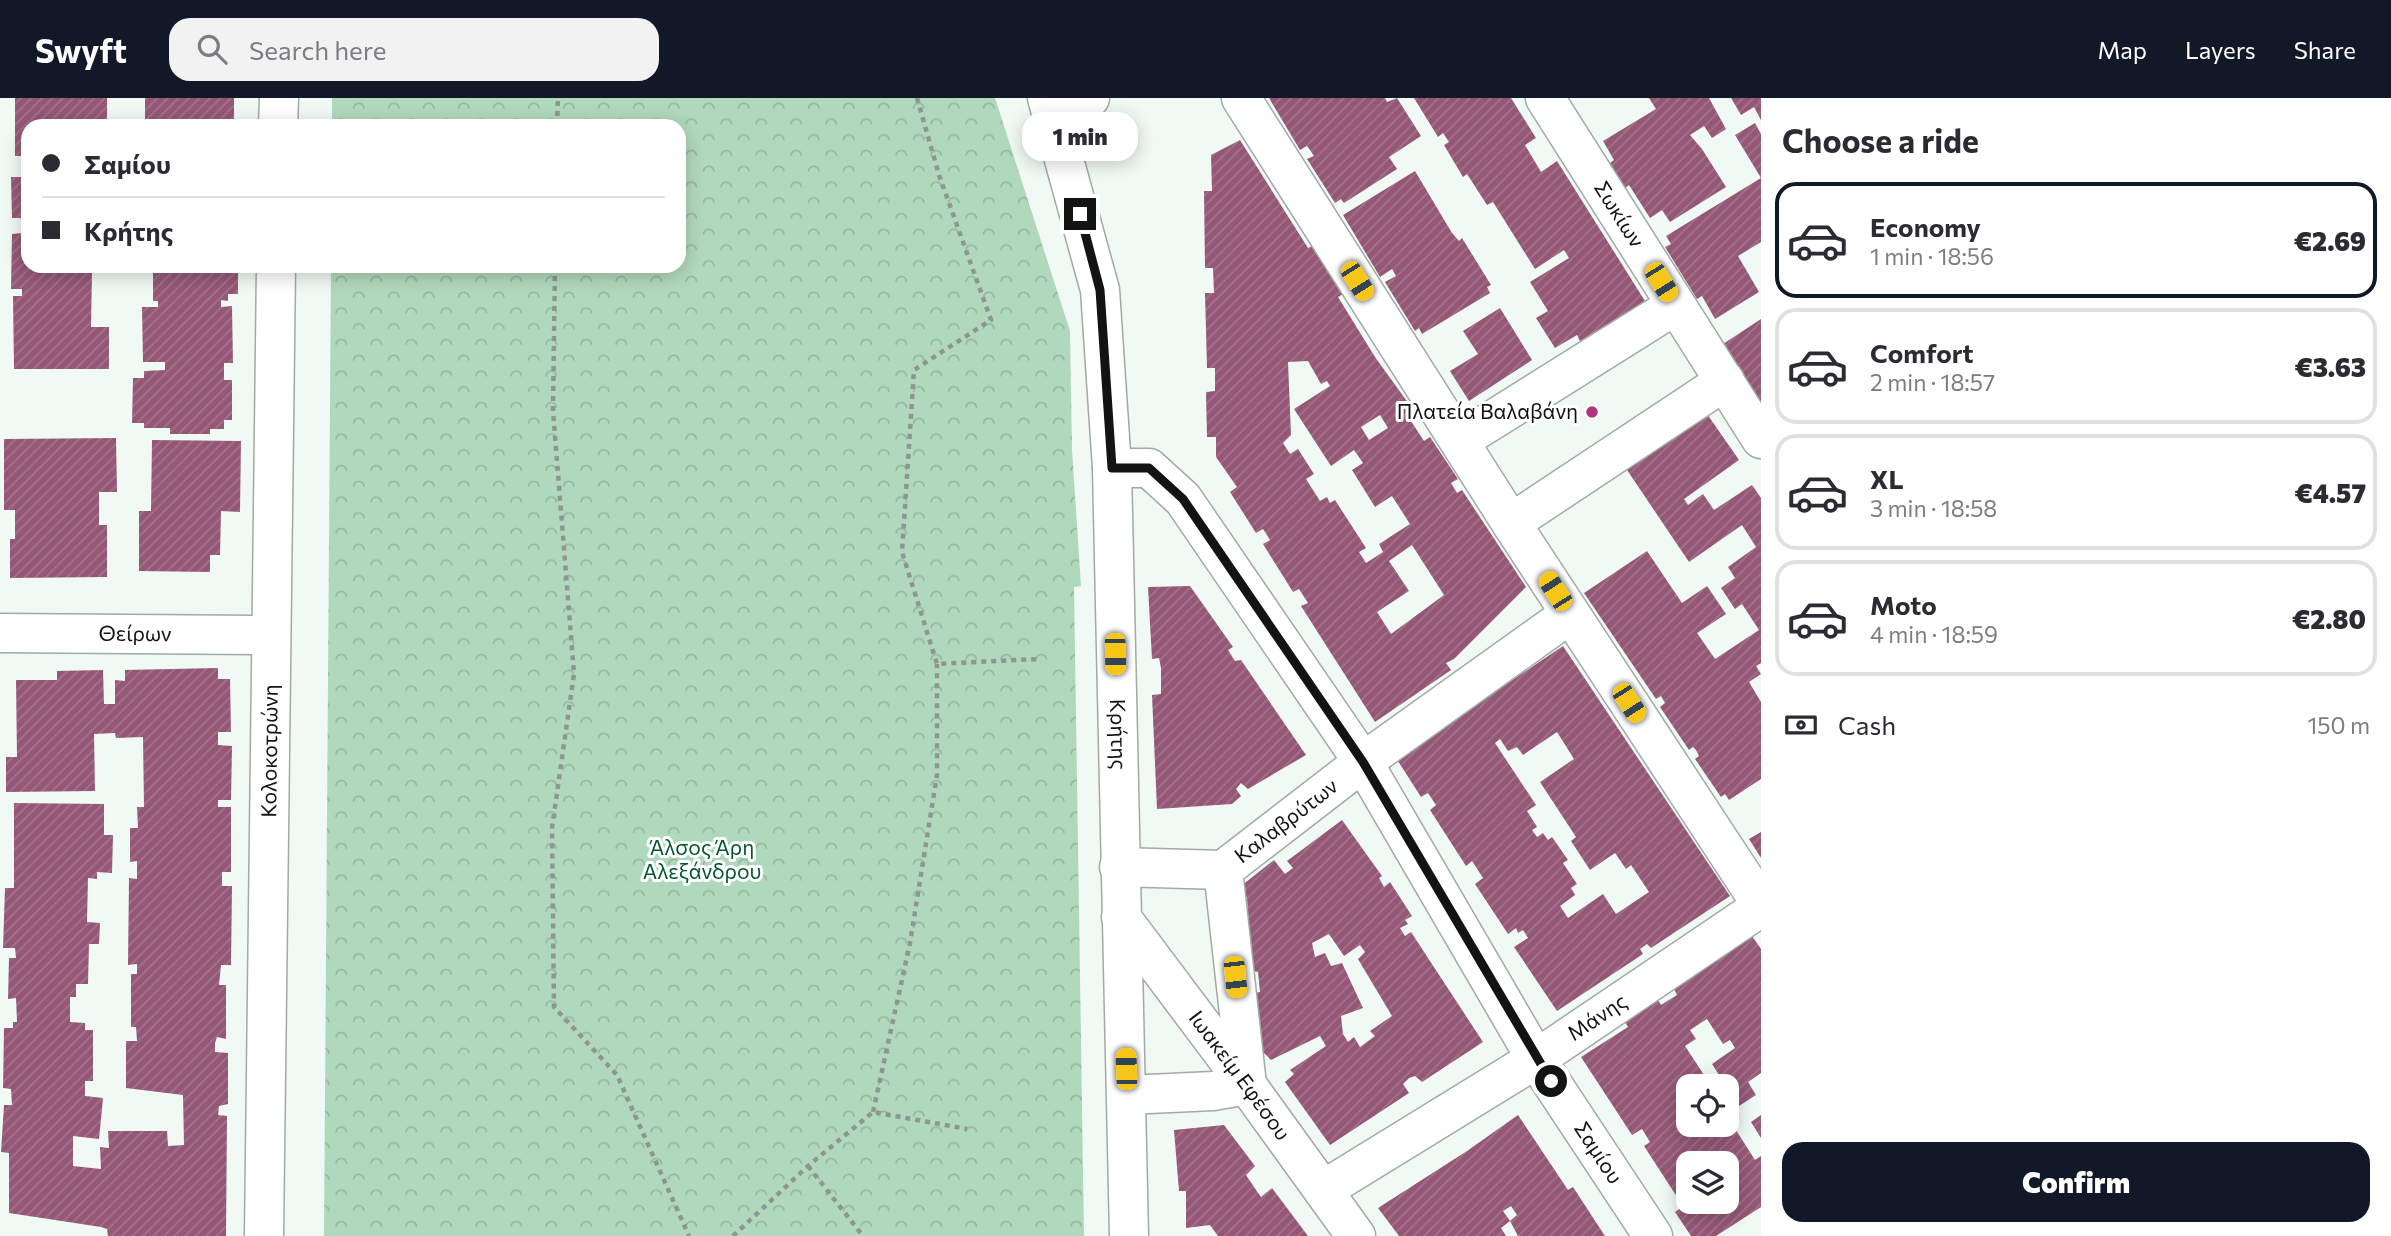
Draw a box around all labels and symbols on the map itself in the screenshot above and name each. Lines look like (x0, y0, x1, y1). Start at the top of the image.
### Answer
callout: 1 min (1022, 113, 1138, 162)
street label: Σωκίων (1590, 176, 1651, 252)
route end (1064, 198, 1096, 230)
car (1337, 258, 1378, 304)
car (1641, 259, 1682, 305)
place label: Πλατεία Βαλαβάνη (1397, 398, 1578, 423)
marker: Πλατεία Βαλαβάνη (1584, 404, 1600, 420)
car (1535, 568, 1576, 614)
street label: Θείρων (98, 620, 172, 645)
car (1105, 633, 1126, 675)
car (1609, 680, 1650, 726)
street label: Κολοκοτρώνη (255, 684, 282, 818)
street label: Κρήτης (1106, 699, 1133, 770)
street label: Καλαβρύτων (1229, 772, 1342, 867)
park label: Άλσος Άρη Αλεξάνδρου (643, 834, 761, 883)
car (1223, 955, 1248, 999)
street label: Μάνης (1562, 988, 1631, 1045)
street label: Ιωακείμ Εφέσου (1185, 1005, 1297, 1144)
car (1115, 1048, 1138, 1090)
route start (1535, 1065, 1567, 1097)
street label: Σαμίου (1570, 1116, 1629, 1188)

